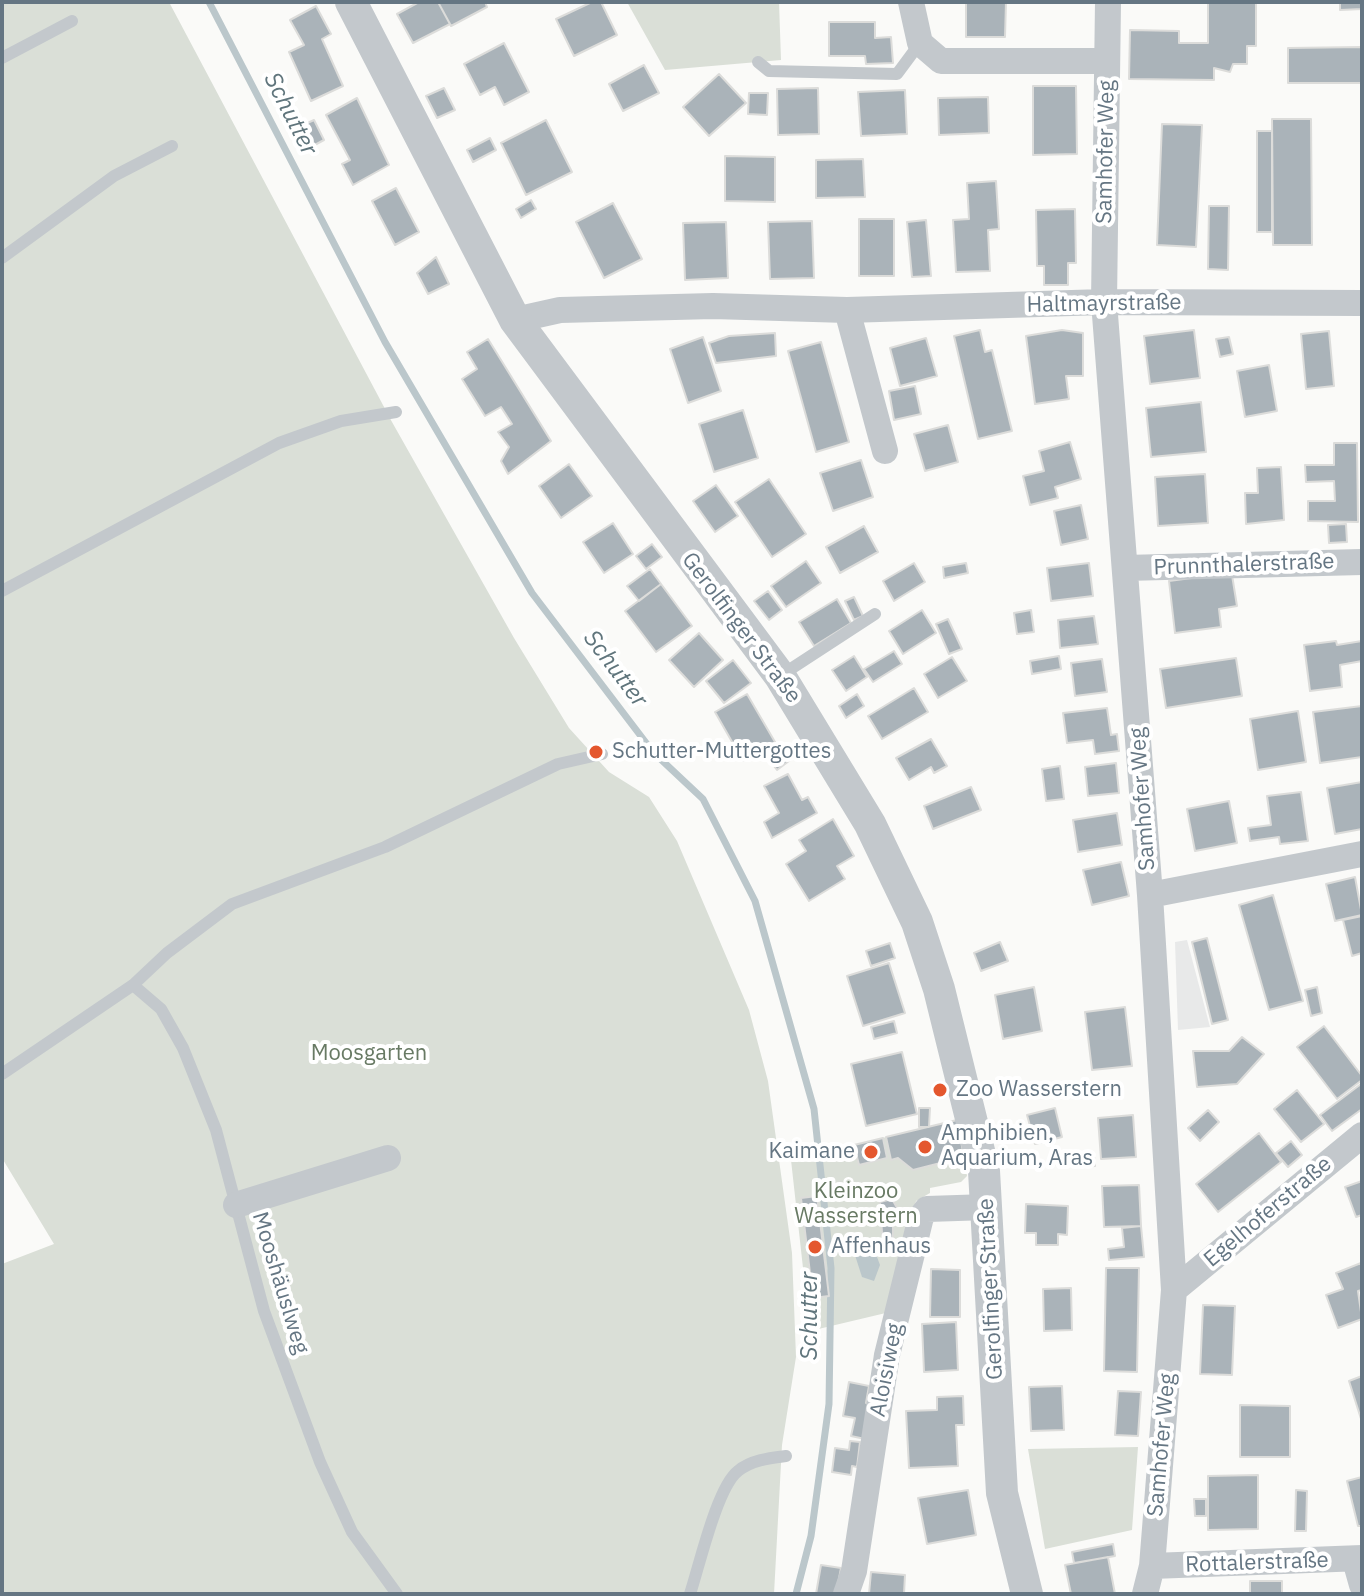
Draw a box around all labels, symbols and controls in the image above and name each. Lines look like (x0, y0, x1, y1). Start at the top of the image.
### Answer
water label: Schutter (257, 68, 323, 160)
street label: Samhofer Weg (1092, 80, 1120, 224)
street label: Haltmayrstraße (1026, 289, 1182, 319)
street label: Gerolfinger Straße (676, 547, 806, 709)
street label: Prunnthalerstraße (1153, 549, 1335, 581)
water label: Schutter (577, 625, 653, 713)
street label: Samhofer Weg (1125, 726, 1161, 872)
place label: Schutter-Muttergottes (612, 739, 831, 765)
marker: Schutter-Muttergottes (587, 743, 605, 761)
park label: Moosgarten (311, 1041, 427, 1067)
place label: Zoo Wasserstern (956, 1077, 1122, 1103)
marker: Zoo Wasserstern (931, 1081, 949, 1099)
place label: Amphibien, Aquarium, Aras (941, 1121, 1093, 1172)
marker: Amphibien, Aquarium, Aras (916, 1138, 934, 1156)
place label: Kaimane (769, 1139, 855, 1165)
marker: Kaimane (862, 1143, 880, 1161)
street label: Egelhoferstraße (1199, 1151, 1337, 1273)
park label: Kleinzoo Wasserstern (794, 1179, 918, 1230)
street label: Gerolfinger Straße (973, 1198, 1009, 1380)
street label: Mooshäuslweg (246, 1209, 314, 1357)
place label: Affenhaus (831, 1234, 931, 1260)
marker: Affenhaus (806, 1238, 824, 1256)
water label: Schutter (796, 1272, 824, 1360)
street label: Aloisiweg (865, 1321, 909, 1419)
street label: Samhofer Weg (1143, 1372, 1181, 1518)
street label: Rottalerstraße (1185, 1547, 1329, 1579)

